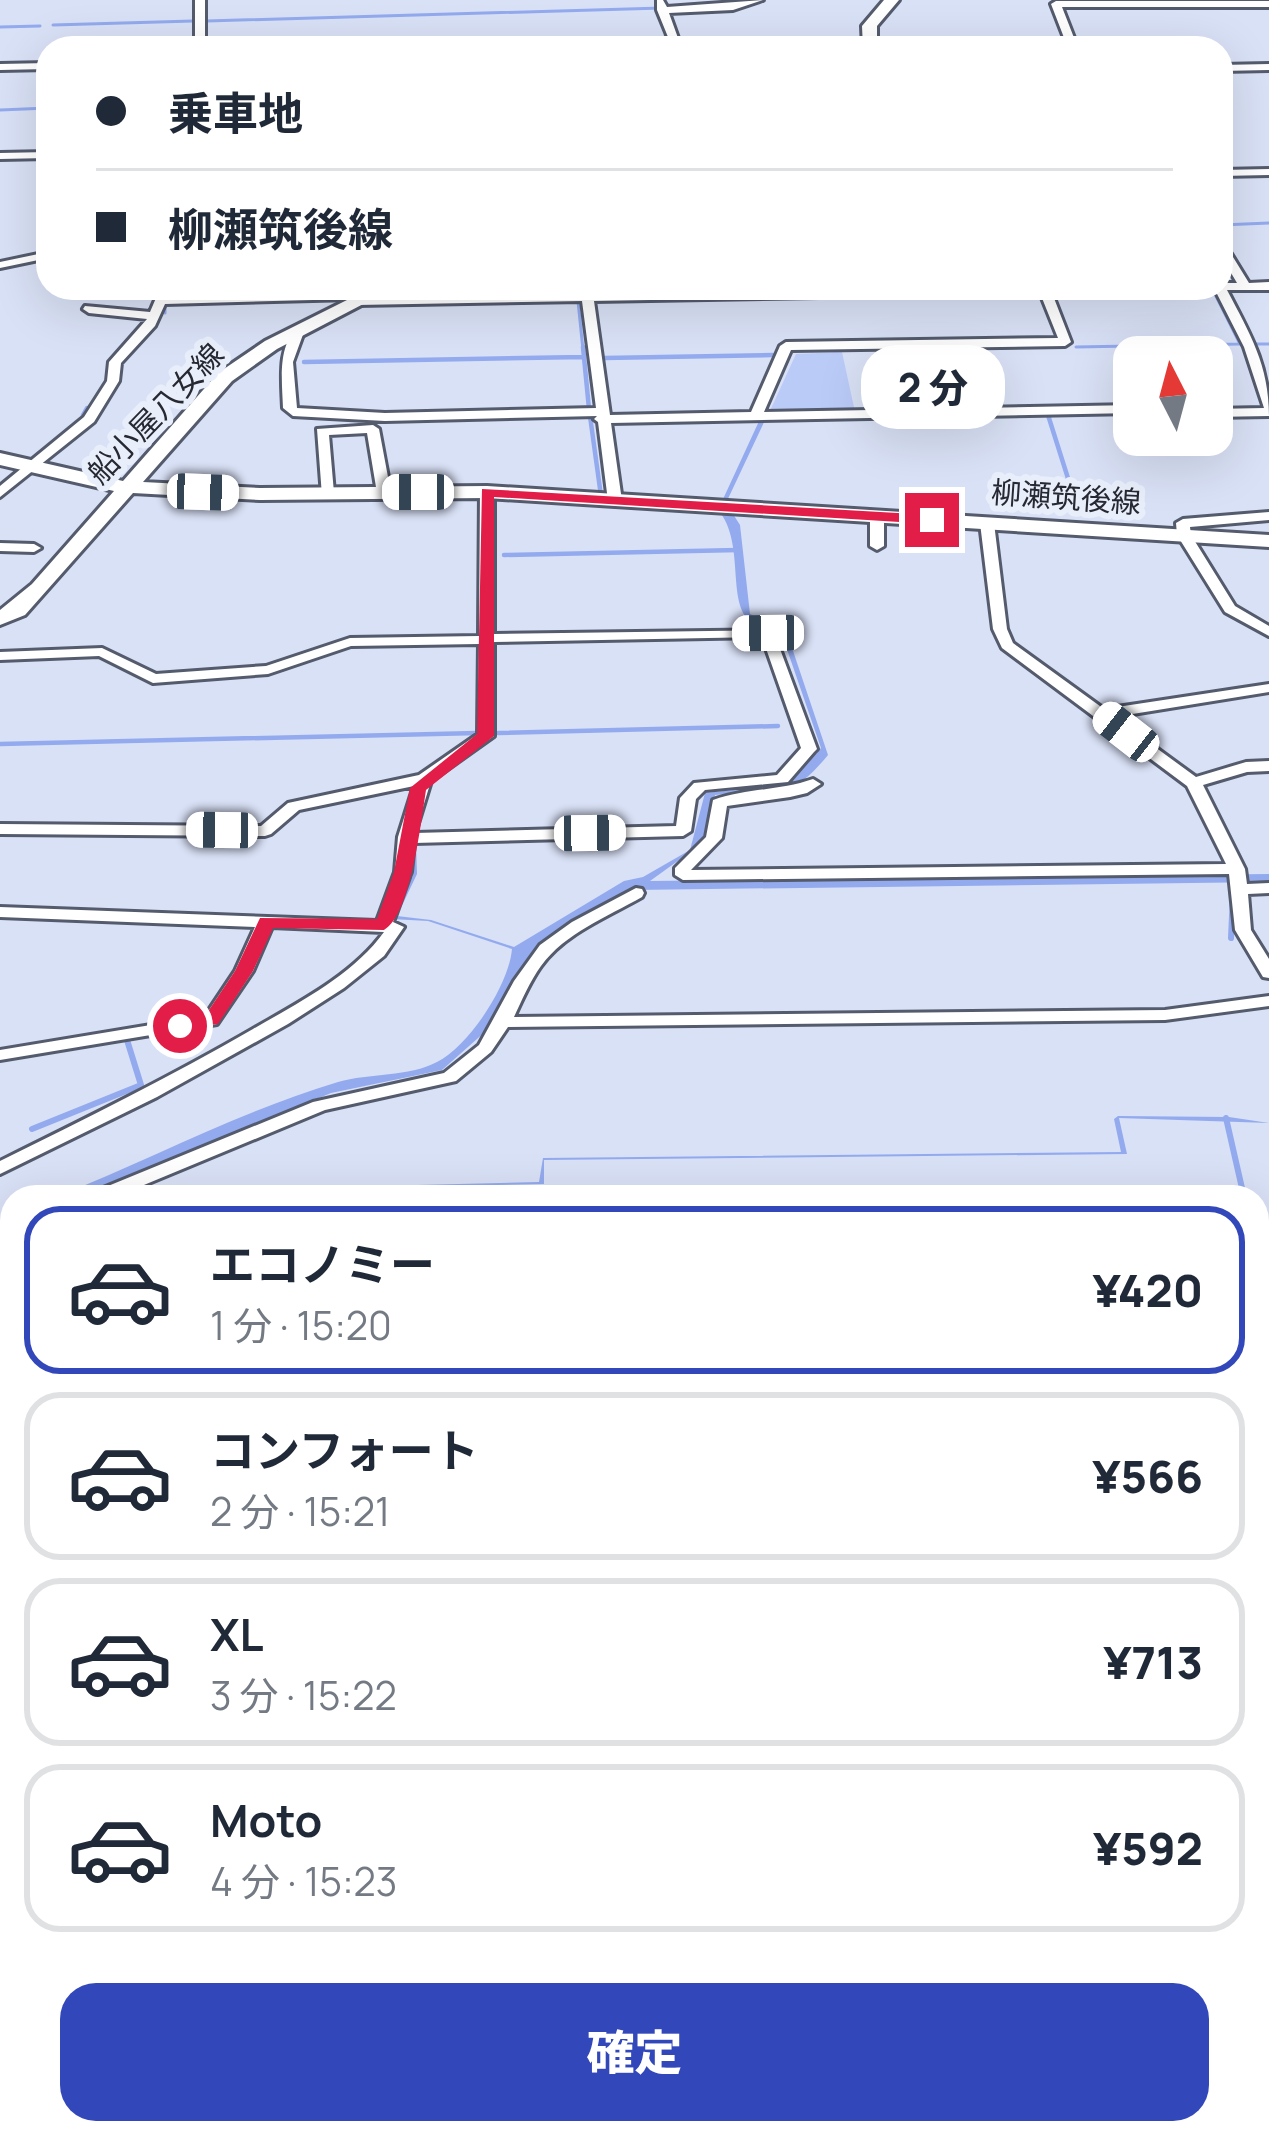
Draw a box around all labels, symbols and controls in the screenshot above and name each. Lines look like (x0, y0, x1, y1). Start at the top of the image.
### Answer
text: 乗車地 (168, 82, 303, 144)
text: 柳瀬筑後線 (168, 198, 393, 260)
street label: 船小屋八女線 (78, 334, 232, 492)
north arrow (1113, 336, 1233, 456)
map controls (1113, 336, 1233, 456)
callout: 2 分 (860, 346, 1004, 430)
text: 2 分 (898, 360, 968, 414)
street label: 柳瀬筑後線 (990, 471, 1142, 522)
car (166, 473, 240, 511)
car (382, 474, 454, 510)
route end (905, 493, 959, 547)
car (732, 614, 804, 652)
car (1087, 696, 1165, 768)
car (186, 811, 258, 849)
car (554, 814, 626, 852)
route start (153, 999, 207, 1053)
text: エコノミー (210, 1233, 435, 1295)
icon: car (66, 1236, 174, 1344)
text: ¥420 (1093, 1259, 1203, 1321)
text: 1 分 · 15:20 (210, 1298, 392, 1352)
text: コンフォート (210, 1419, 479, 1481)
icon: car (66, 1422, 174, 1530)
text: ¥566 (1092, 1445, 1203, 1507)
text: 2 分 · 15:21 (210, 1484, 390, 1538)
text: XL (210, 1603, 264, 1665)
icon: car (66, 1608, 174, 1716)
text: ¥713 (1103, 1631, 1203, 1693)
text: 3 分 · 15:22 (210, 1668, 397, 1722)
text: Moto (210, 1789, 322, 1851)
icon: car (66, 1794, 174, 1902)
text: ¥592 (1093, 1817, 1203, 1879)
text: 4 分 · 15:23 (210, 1854, 397, 1908)
button: 確定 (60, 1983, 1209, 2121)

